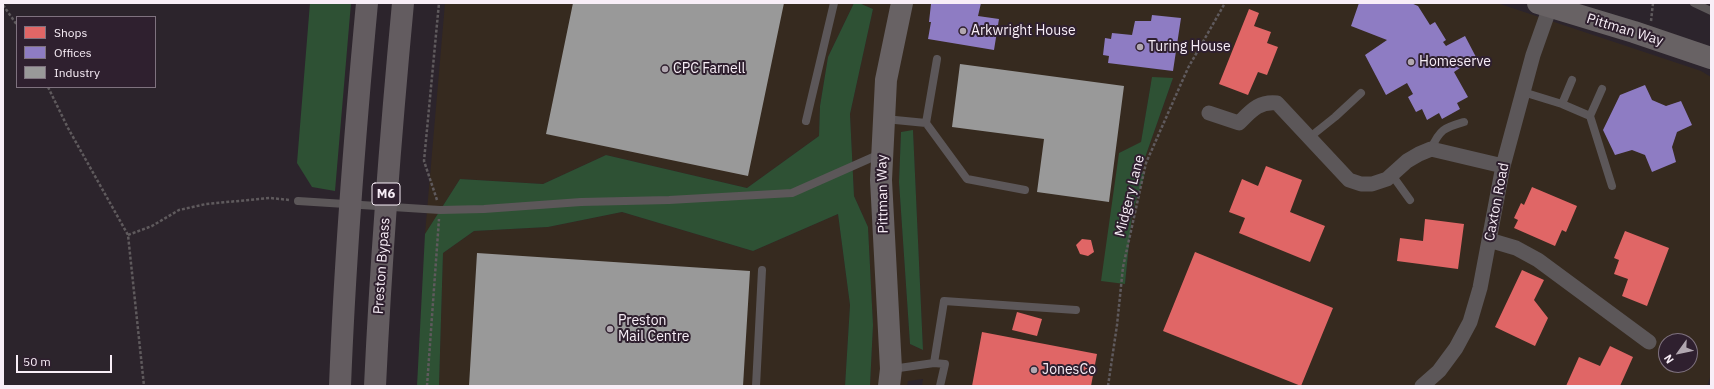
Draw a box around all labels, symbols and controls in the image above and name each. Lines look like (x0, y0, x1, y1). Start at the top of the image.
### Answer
street label: Pittman Way (1585, 10, 1665, 50)
legend (16, 16, 156, 88)
place label: Arkwright House (971, 23, 1076, 39)
text: Shops (54, 25, 87, 40)
marker: Arkwright House (958, 26, 968, 36)
place label: Turing House (1148, 39, 1231, 55)
marker: Turing House (1135, 42, 1145, 52)
text: Offices (54, 45, 92, 60)
place label: Homeserve (1419, 54, 1491, 70)
marker: Homeserve (1406, 57, 1416, 67)
place label: CPC Farnell (673, 61, 745, 77)
marker: CPC Farnell (660, 64, 670, 74)
text: Industry (54, 65, 100, 80)
street label: Midgery Lane (1112, 153, 1148, 239)
street label: Pittman Way (874, 154, 892, 234)
street label: Caxton Road (1481, 161, 1513, 243)
road number: M6 (372, 183, 400, 205)
street label: Preston Bypass (370, 217, 394, 315)
place label: Preston Mail Centre (618, 313, 689, 346)
marker: Preston Mail Centre (605, 324, 615, 334)
north arrow (1658, 333, 1698, 373)
scale bar (18, 347, 114, 373)
text: N (1661, 352, 1677, 366)
text: 50 m (23, 354, 51, 369)
place label: JonesCo (1042, 362, 1096, 378)
marker: JonesCo (1029, 365, 1039, 375)

